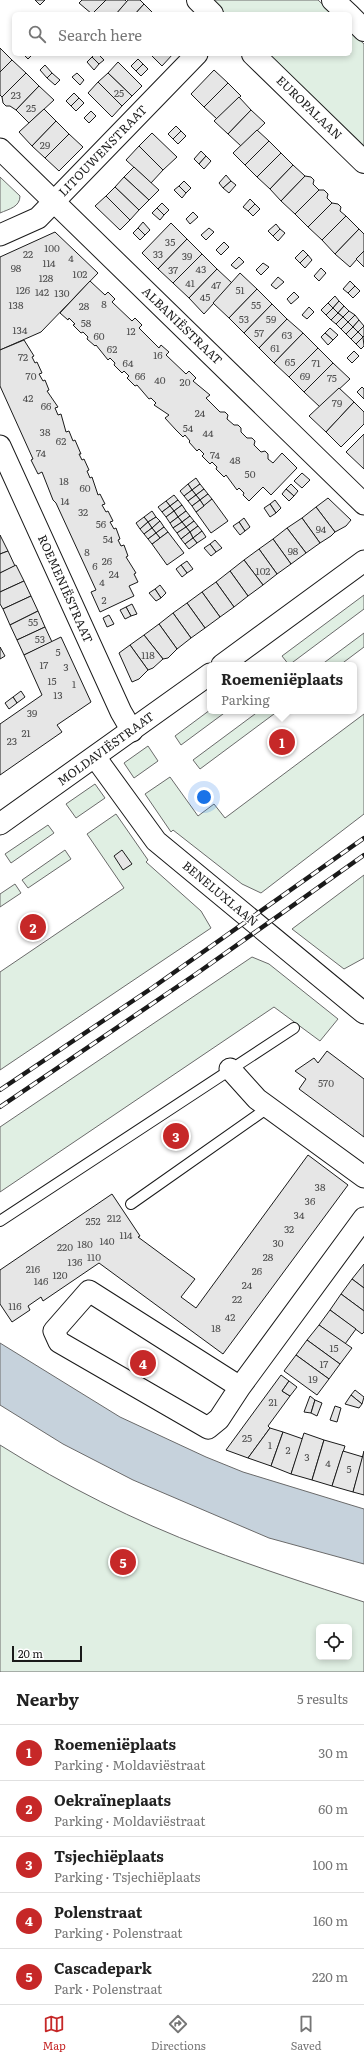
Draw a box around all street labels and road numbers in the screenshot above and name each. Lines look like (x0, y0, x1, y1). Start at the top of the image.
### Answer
street label: EUROPALAAN (273, 71, 347, 143)
street label: LITOUWENSTRAAT (54, 101, 151, 200)
street label: ALBANIËSTRAAT (139, 282, 227, 368)
street label: ROEMENIËSTRAAT (34, 531, 98, 646)
street label: MOLDAVIËSTRAAT (53, 707, 158, 790)
street label: BENELUXLAAN (179, 856, 262, 930)

